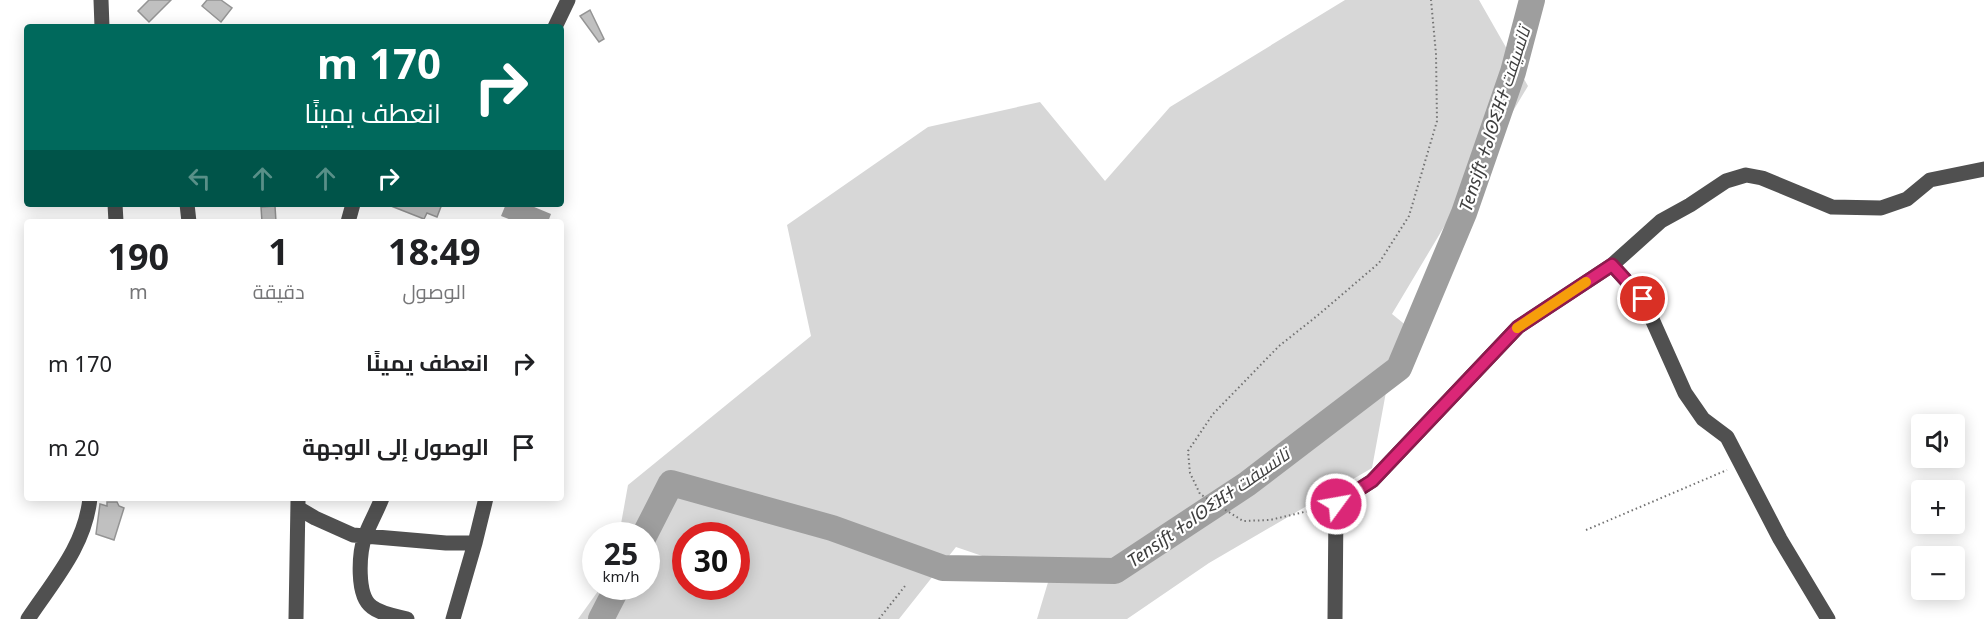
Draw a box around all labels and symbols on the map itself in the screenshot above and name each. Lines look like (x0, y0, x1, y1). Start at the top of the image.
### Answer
water label: Tensift ⵜⴰⵏⵙⵉⴼⵜ تانسيفت (1453, 21, 1536, 214)
pin (1617, 273, 1668, 324)
water label: Tensift ⵜⴰⵏⵙⵉⴼⵜ تانسيفت (1122, 440, 1296, 572)
position arrow (1304, 472, 1368, 536)
speed limit sign: 30 (672, 522, 750, 600)

